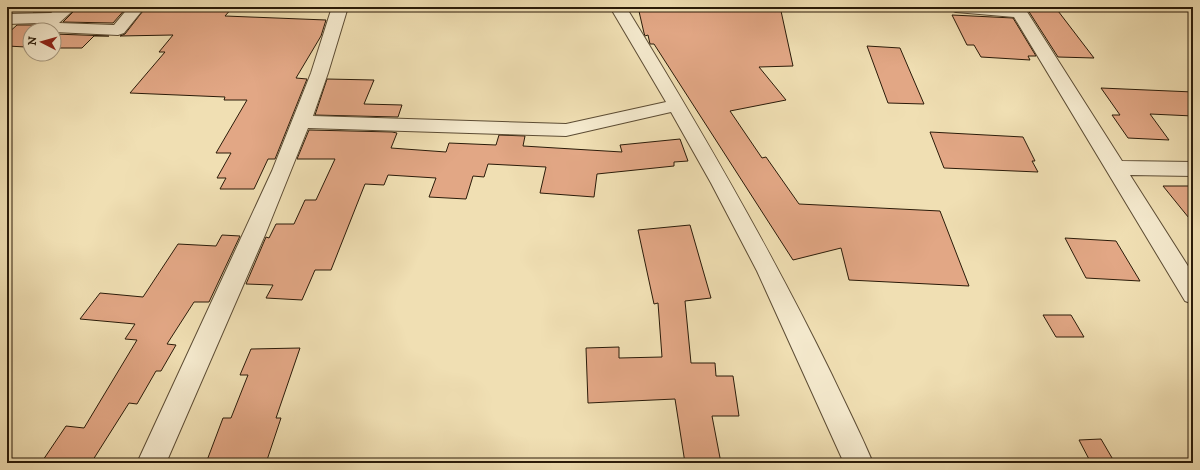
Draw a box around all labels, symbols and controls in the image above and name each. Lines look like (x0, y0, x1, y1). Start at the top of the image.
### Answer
north arrow (22, 22, 62, 62)
text: N (26, 36, 40, 46)

